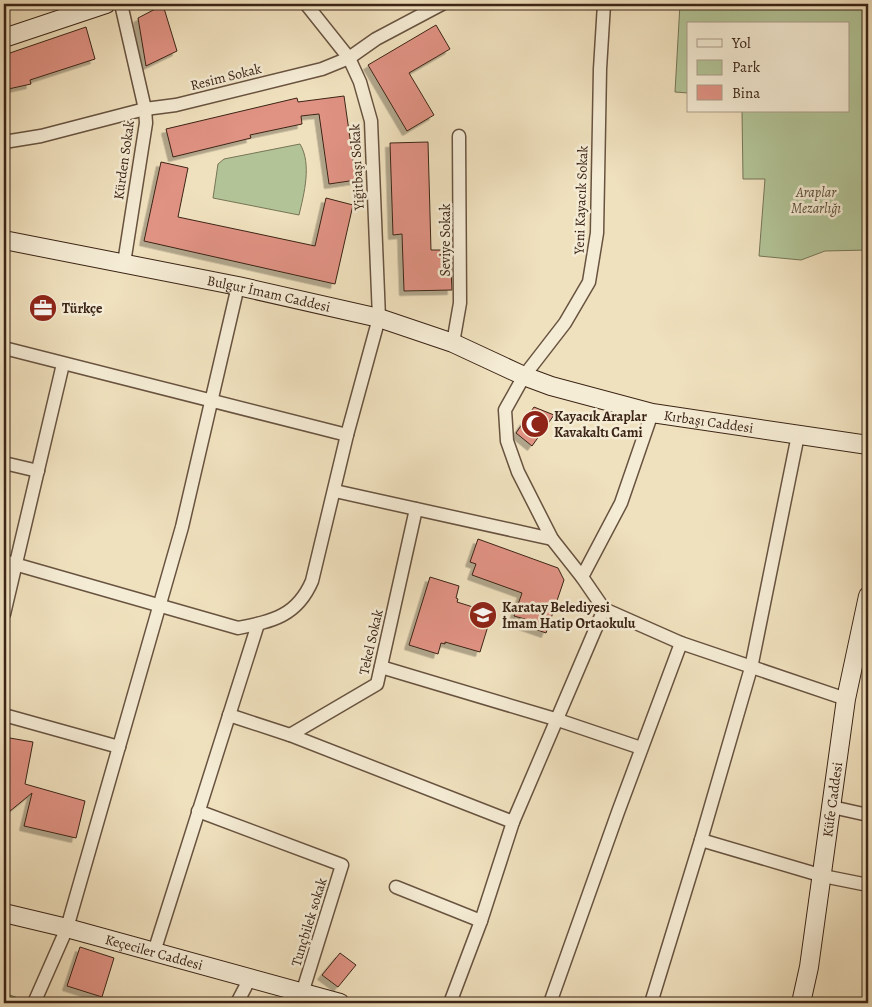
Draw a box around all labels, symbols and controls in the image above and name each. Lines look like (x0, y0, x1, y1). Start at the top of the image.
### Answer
legend (687, 22, 850, 112)
text: Yol (731, 33, 751, 53)
text: Park (732, 57, 761, 77)
street label: Resim Sokak (188, 59, 264, 95)
text: Bina (732, 83, 760, 103)
street label: Kürden Sokak (109, 119, 139, 201)
street label: Yiğitbaşı Sokak (345, 123, 369, 212)
street label: Yeni Kayacık Sokak (570, 145, 592, 256)
park label: Araplar Mezarlığı (791, 183, 841, 218)
street label: Seviye Sokak (436, 204, 455, 276)
street label: Bulgur İmam Caddesi (205, 271, 332, 316)
office icon: Türkçe (28, 293, 58, 323)
place label: Türkçe (62, 299, 103, 318)
street label: Kırbaşı Caddesi (662, 405, 755, 437)
place label: Kayacık Araplar Kavakaltı Cami (554, 407, 647, 442)
mosque icon: Kayacık Araplar Kavakaltı Cami (520, 409, 550, 439)
place label: Karatay Belediyesi İmam Hatip Ortaokulu (502, 598, 636, 633)
school or university icon: Karatay Belediyesi İmam Hatip Ortaokulu (468, 600, 498, 630)
street label: Tekel Sokak (354, 607, 388, 677)
street label: Küfe Caddesi (818, 761, 847, 838)
street label: Tunçbilek sokak (287, 875, 331, 969)
street label: Keçeciler Caddesi (103, 929, 205, 974)

